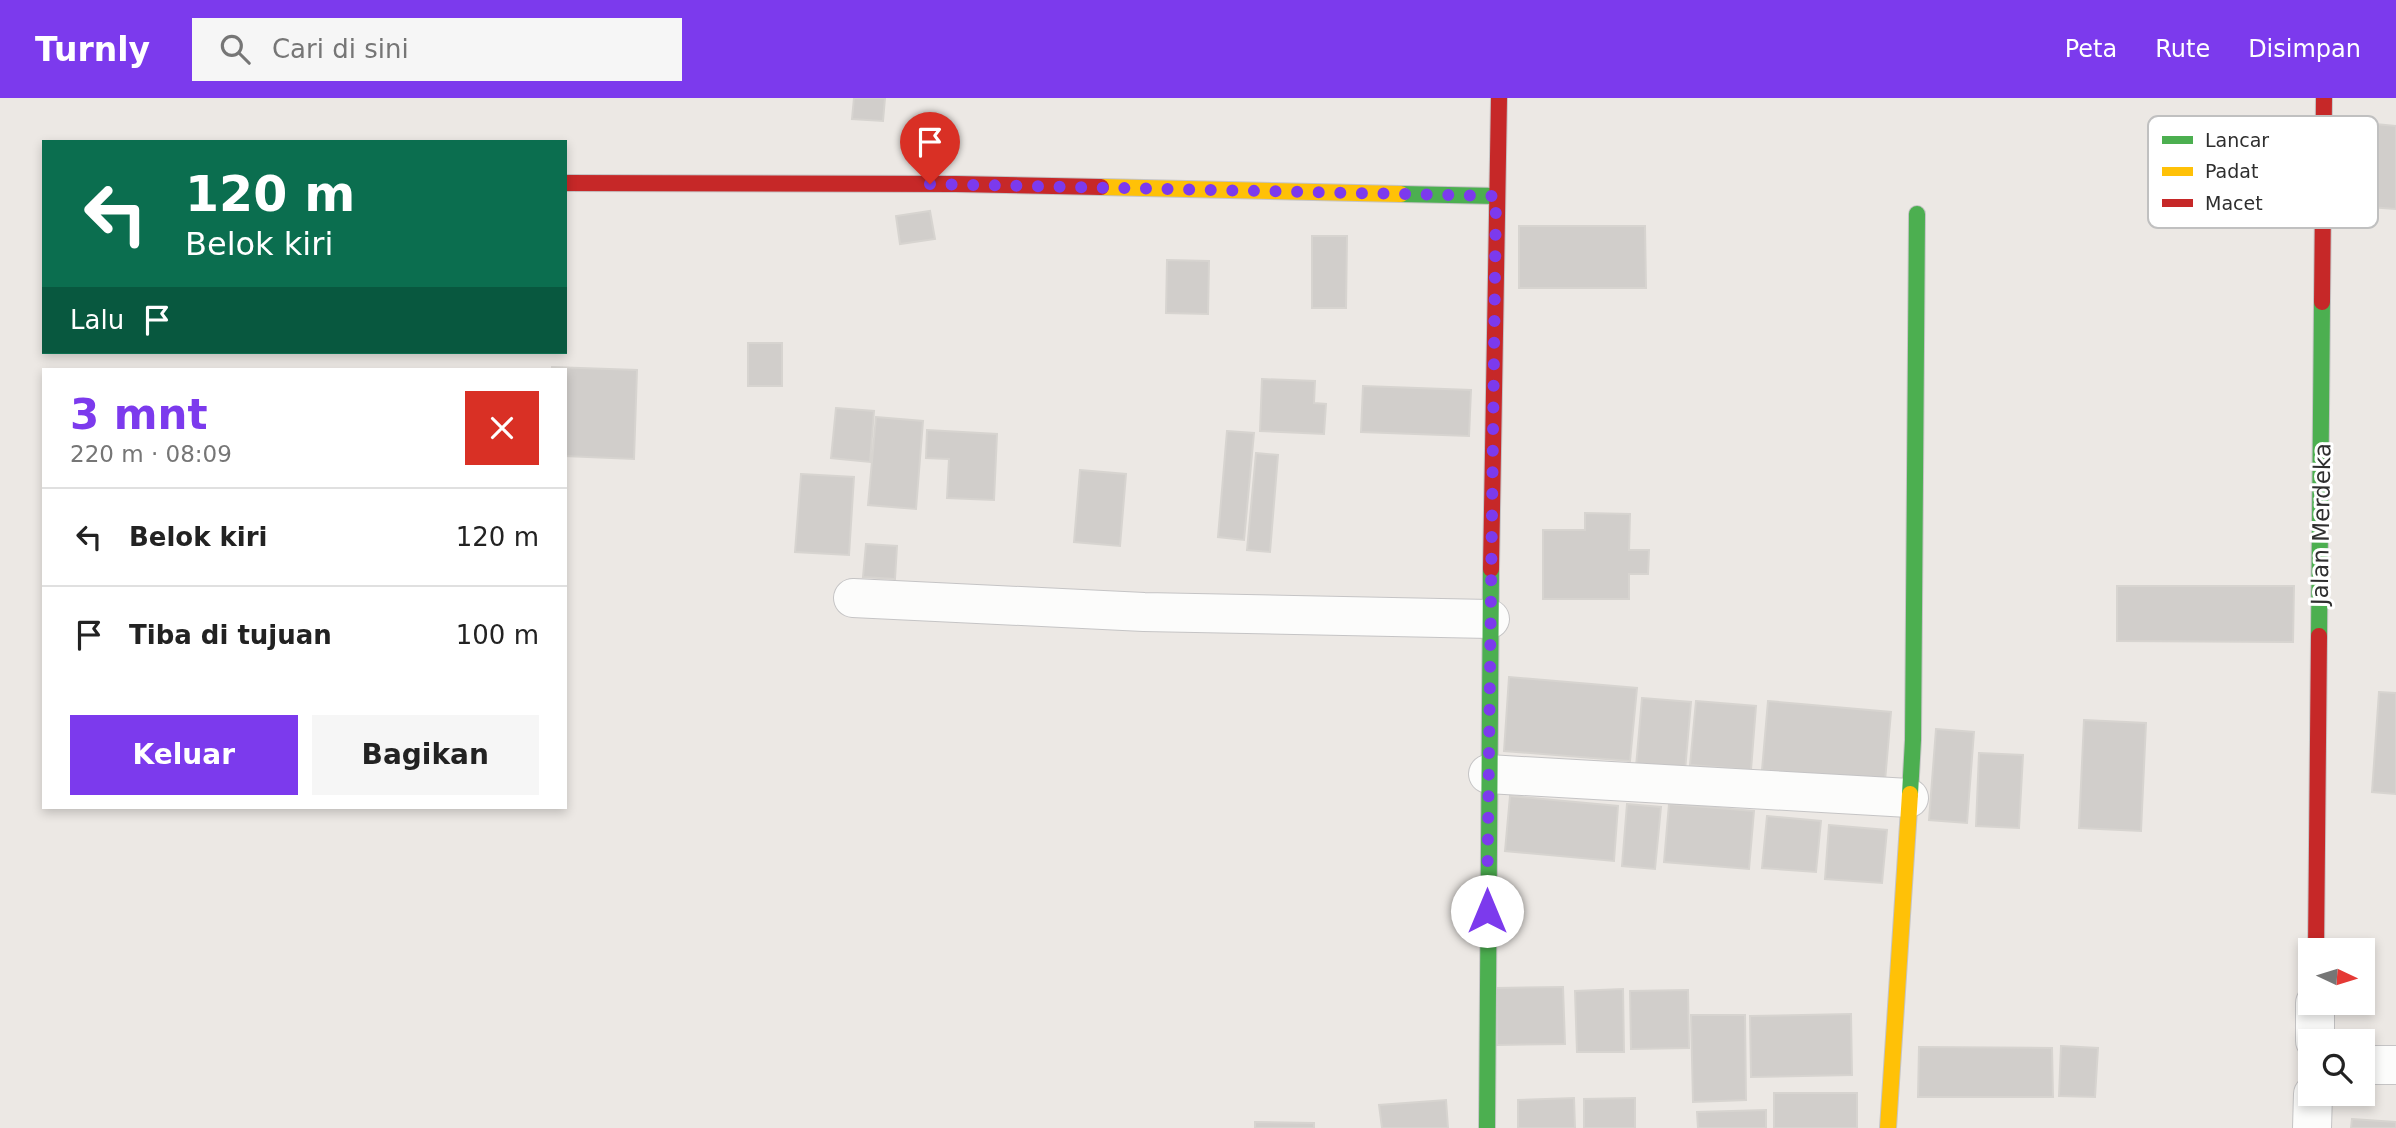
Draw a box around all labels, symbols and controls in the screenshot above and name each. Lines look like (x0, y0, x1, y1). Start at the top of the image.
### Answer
search box (192, 18, 682, 81)
text: Turnly (35, 30, 150, 69)
icon: search (216, 30, 254, 68)
text: Cari di sini (272, 34, 409, 64)
text: Peta (2065, 35, 2117, 63)
text: Rute (2155, 35, 2210, 63)
text: Disimpan (2248, 35, 2361, 63)
pin (900, 112, 960, 184)
legend (2148, 116, 2378, 228)
icon: arrive (911, 123, 949, 161)
text: Lancar (2205, 129, 2269, 151)
text: Padat (2205, 160, 2258, 182)
text: 120 m (185, 166, 355, 223)
icon: left (70, 168, 161, 259)
text: Macet (2205, 192, 2263, 214)
text: Belok kiri (185, 225, 333, 263)
icon: arrive (138, 301, 176, 339)
text: Lalu (70, 305, 124, 335)
text: 3 mnt (70, 390, 208, 439)
button: close (465, 391, 539, 465)
text: 220 m · 08:09 (70, 441, 232, 467)
street label: Jalan Merdeka (2307, 443, 2335, 607)
icon: left (70, 518, 108, 556)
text: Belok kiri (129, 522, 268, 552)
text: 120 m (456, 522, 539, 552)
icon: arrive (70, 616, 108, 654)
text: Tiba di tujuan (129, 620, 332, 650)
text: 100 m (456, 620, 539, 650)
button: Keluar (70, 715, 298, 795)
button: Bagikan (312, 715, 539, 795)
position arrow (1450, 874, 1524, 948)
north arrow (2298, 938, 2375, 1015)
map controls (2298, 938, 2375, 1106)
button: search (2298, 1029, 2375, 1106)

